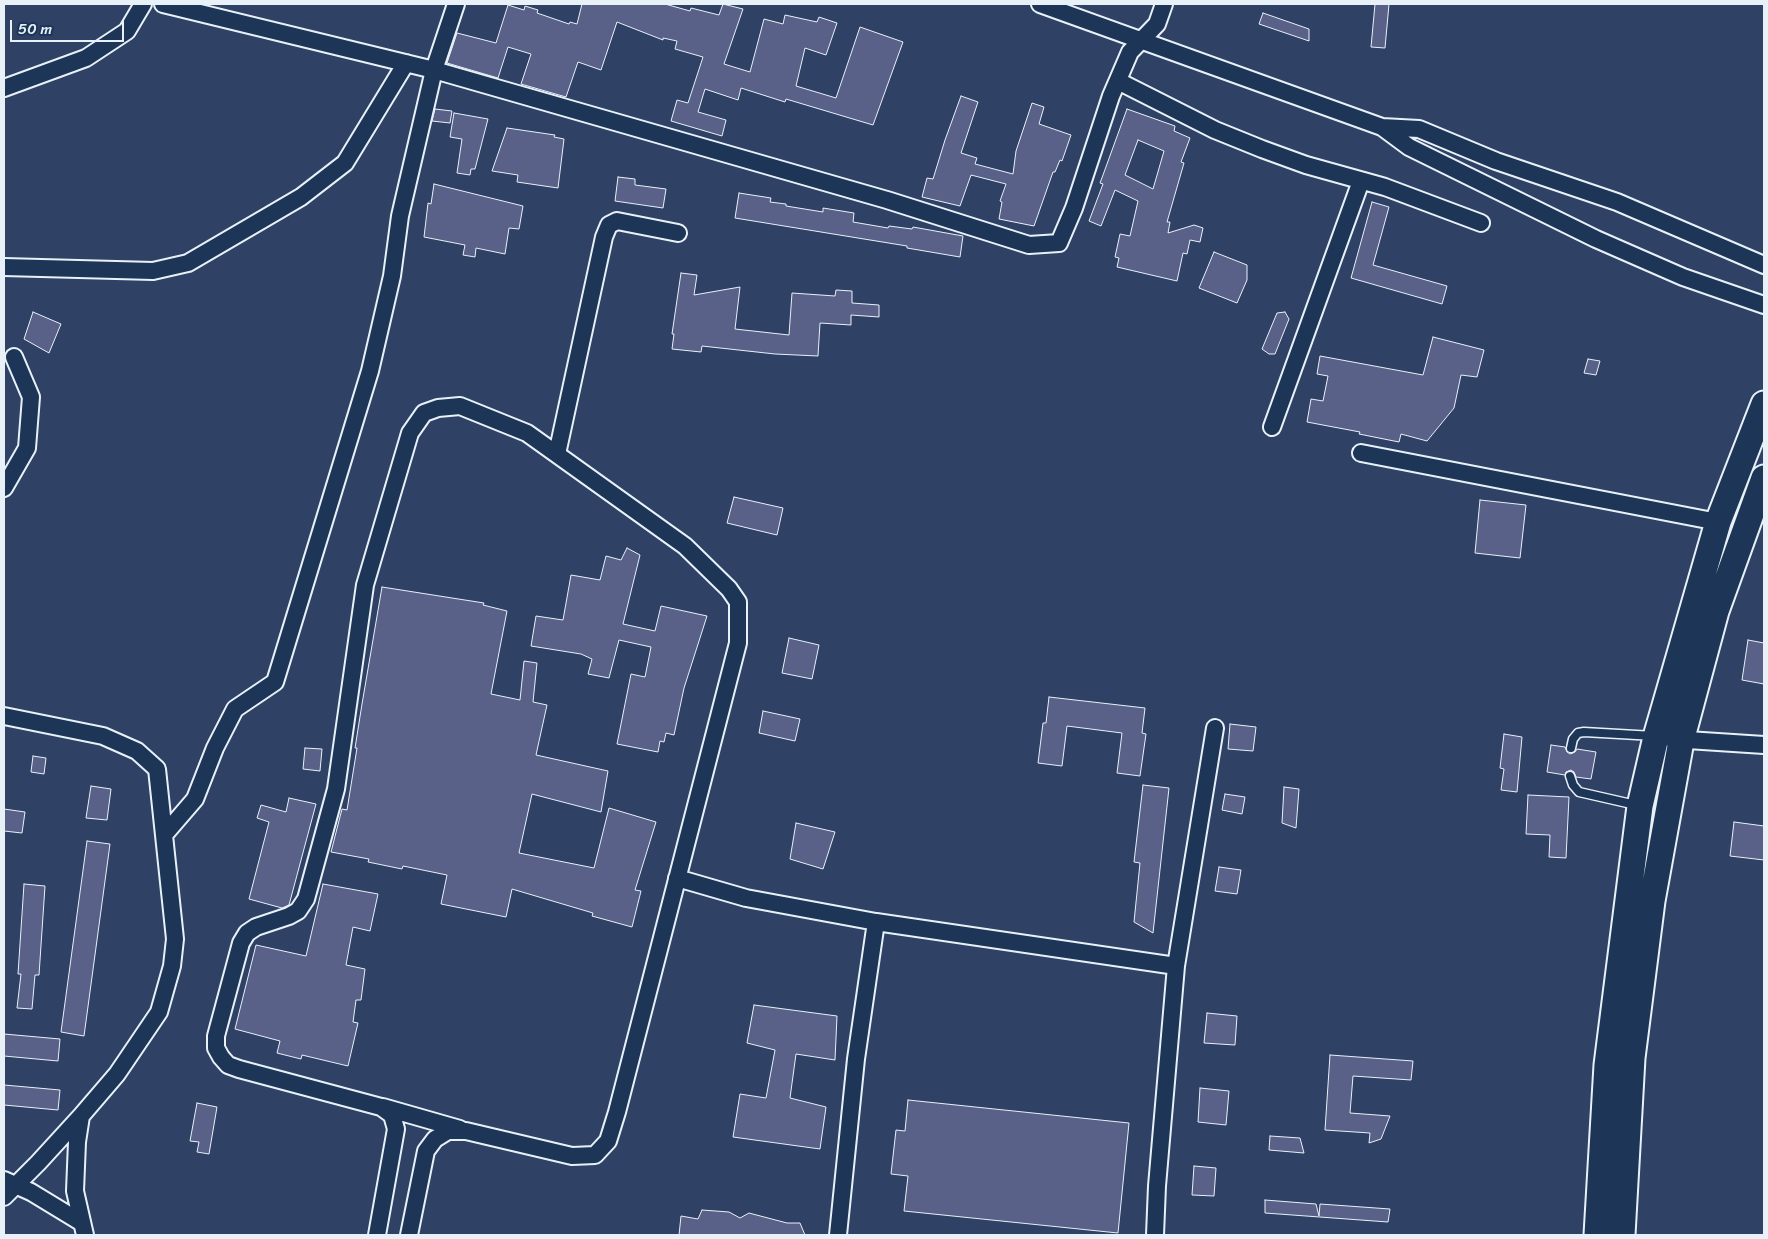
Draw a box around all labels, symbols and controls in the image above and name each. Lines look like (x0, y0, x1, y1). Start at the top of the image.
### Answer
scale bar (12, 10, 126, 42)
text: 50 m (18, 16, 52, 42)

